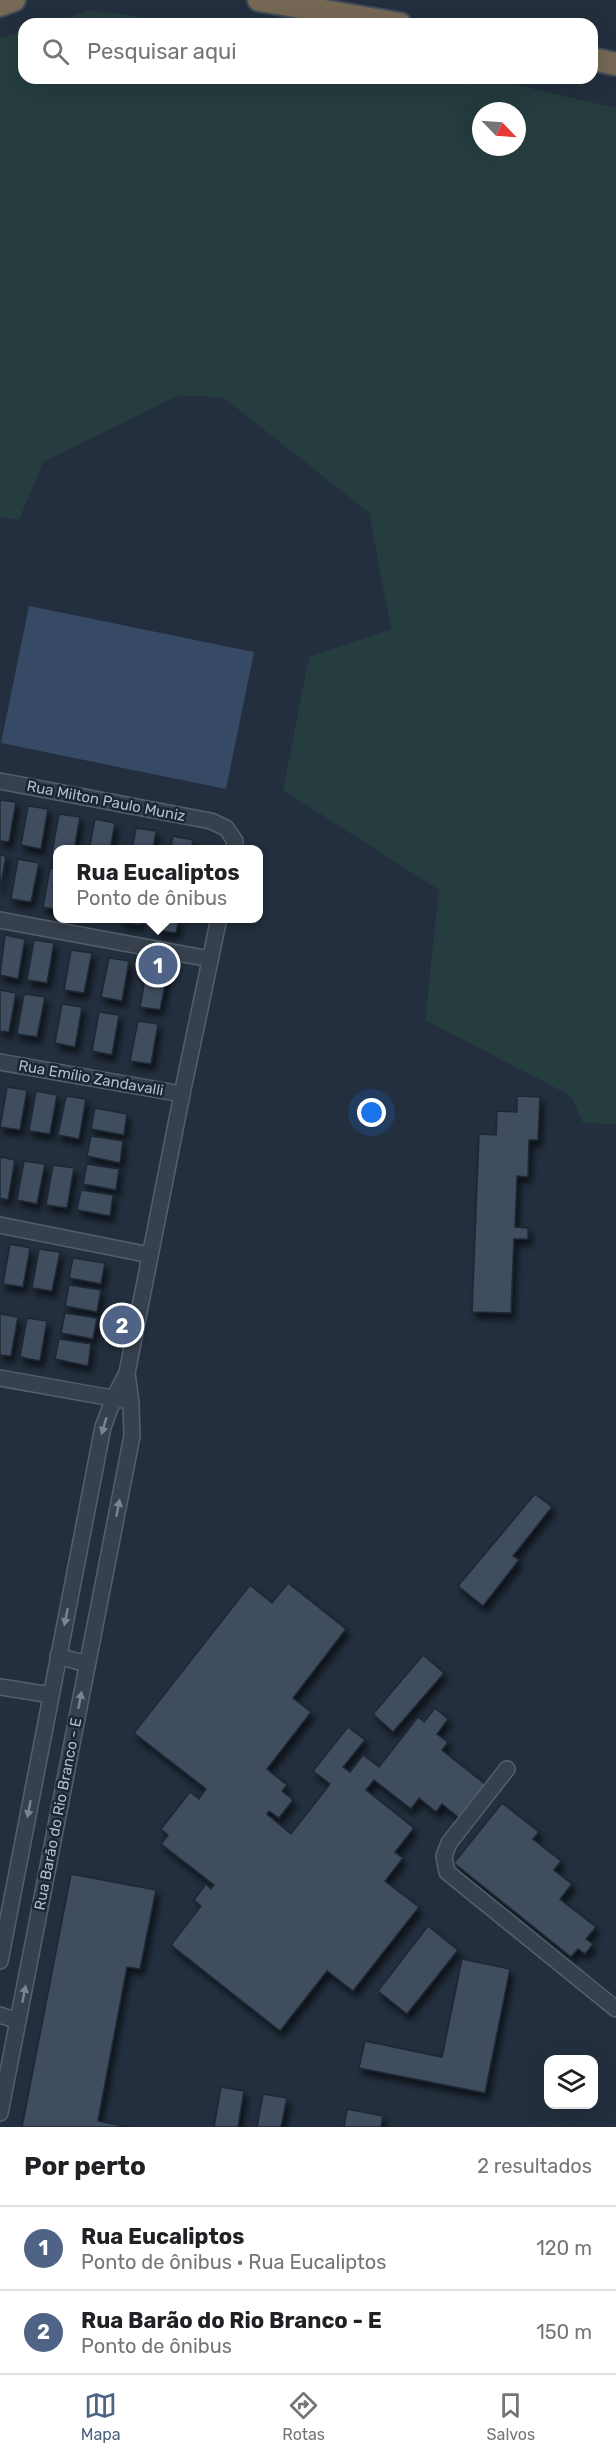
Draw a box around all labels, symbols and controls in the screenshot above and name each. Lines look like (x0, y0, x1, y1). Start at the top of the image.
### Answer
search box (18, 18, 598, 84)
icon: search (39, 35, 72, 68)
text: Pesquisar aqui (87, 38, 237, 65)
north arrow (472, 102, 526, 156)
street label: Rua Milton Paulo Muniz (25, 777, 187, 825)
popup (53, 845, 263, 923)
text: Rua Eucaliptos (76, 859, 240, 886)
text: Ponto de ônibus (76, 886, 227, 910)
pin: 1 (138, 942, 178, 988)
street label: Rua Emílio Zandavalli (17, 1056, 165, 1100)
your location (357, 1098, 386, 1127)
pin: 2 (102, 1302, 142, 1348)
one-way arrow (99, 1417, 108, 1435)
one-way arrow (114, 1498, 123, 1517)
one-way arrow (61, 1608, 70, 1627)
one-way arrow (76, 1690, 85, 1709)
street label: Rua Barão do Rio Branco - E (30, 1716, 86, 1912)
one-way arrow (24, 1799, 33, 1818)
one-way arrow (20, 1984, 29, 2003)
map controls (544, 2055, 598, 2109)
button: layers (544, 2055, 598, 2109)
text: Por perto (24, 2151, 146, 2182)
text: 2 resultados (477, 2154, 592, 2178)
text: Rua Eucaliptos (81, 2223, 244, 2250)
text: 1 (39, 2236, 48, 2260)
text: 120 m (536, 2236, 592, 2260)
text: Ponto de ônibus · Rua Eucaliptos (81, 2250, 387, 2274)
text: Rua Barão do Rio Branco - E (81, 2307, 382, 2334)
text: 2 (37, 2320, 50, 2344)
text: 150 m (536, 2320, 592, 2344)
text: Ponto de ônibus (81, 2334, 232, 2358)
tab: Mapa (81, 2389, 121, 2444)
tab: Rotas (282, 2389, 325, 2444)
tab: Salvos (487, 2389, 535, 2444)

